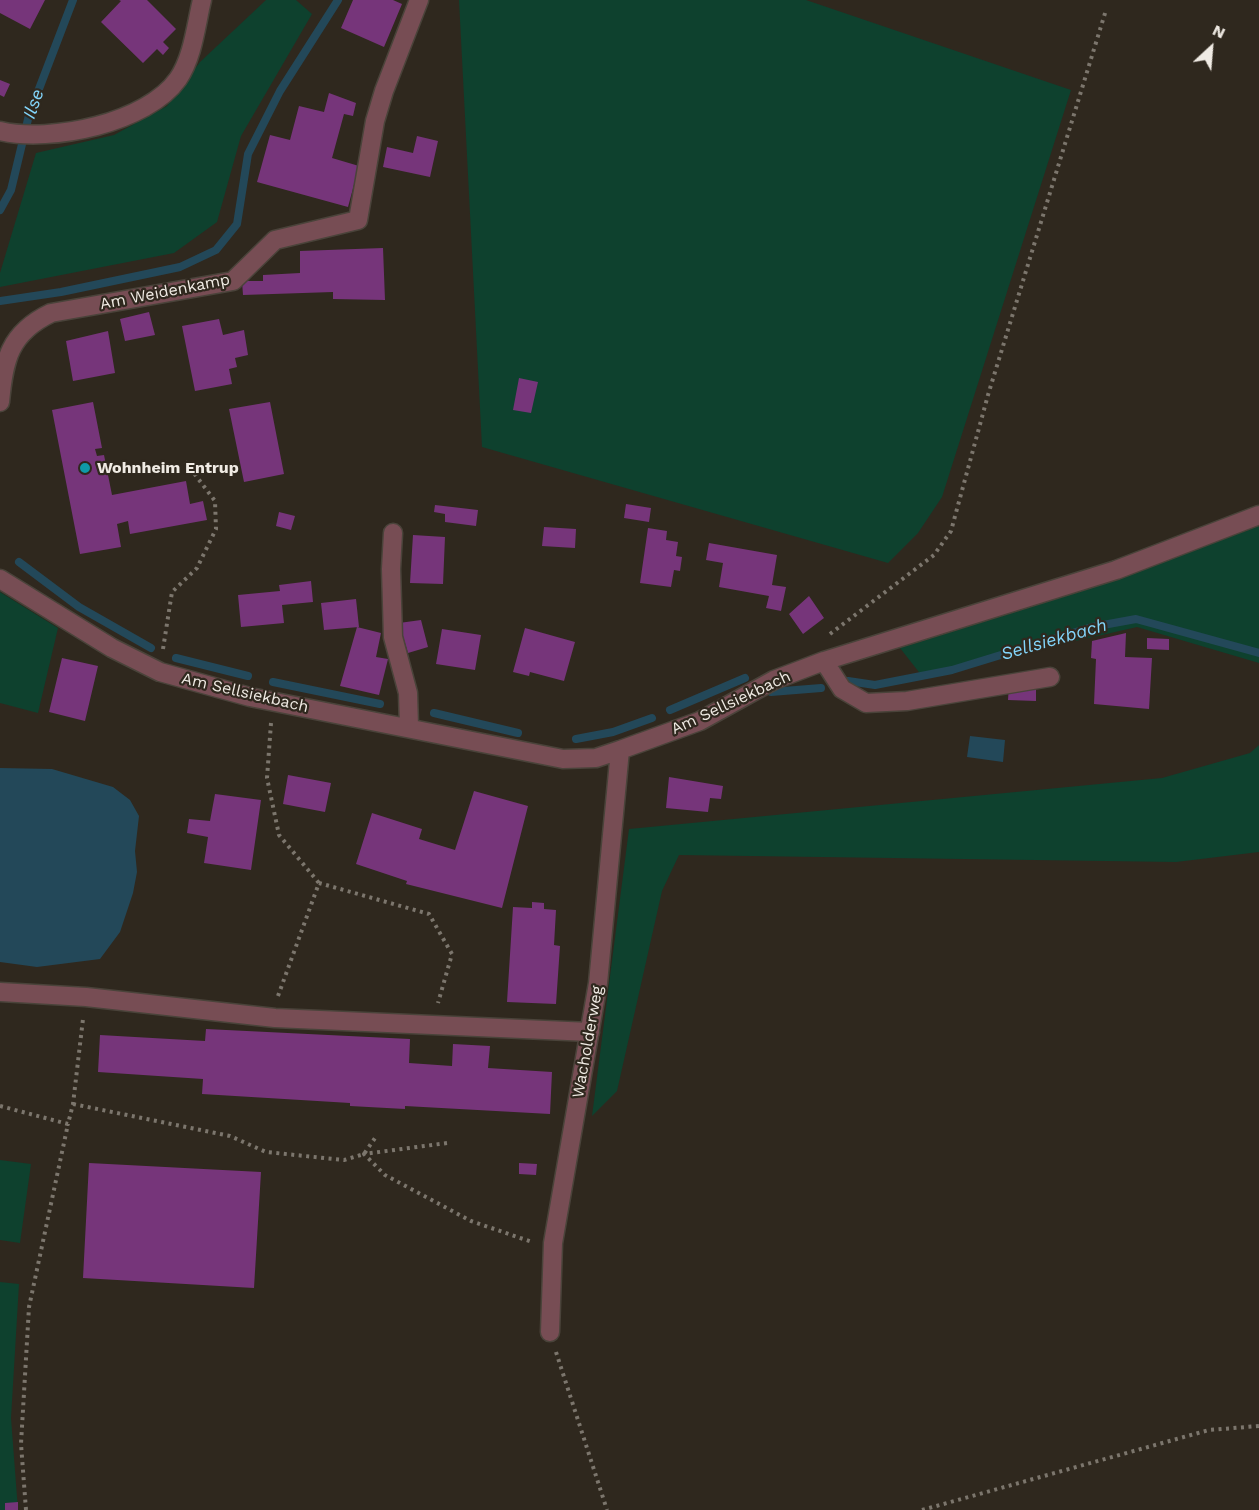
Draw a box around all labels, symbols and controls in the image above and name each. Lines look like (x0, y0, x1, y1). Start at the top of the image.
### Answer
north arrow (1181, 18, 1241, 78)
text: N (1210, 20, 1229, 43)
water label: Ilse (19, 86, 49, 122)
street label: Am Weidenkamp (98, 270, 232, 314)
place label: Wohnheim Entrup (97, 458, 239, 478)
marker: Wohnheim Entrup (78, 461, 92, 475)
water label: Sellsiekbach (998, 615, 1110, 665)
street label: Am Sellsiekbach (668, 667, 794, 739)
street label: Am Sellsiekbach (180, 669, 310, 717)
street label: Wacholderweg (569, 984, 607, 1100)

